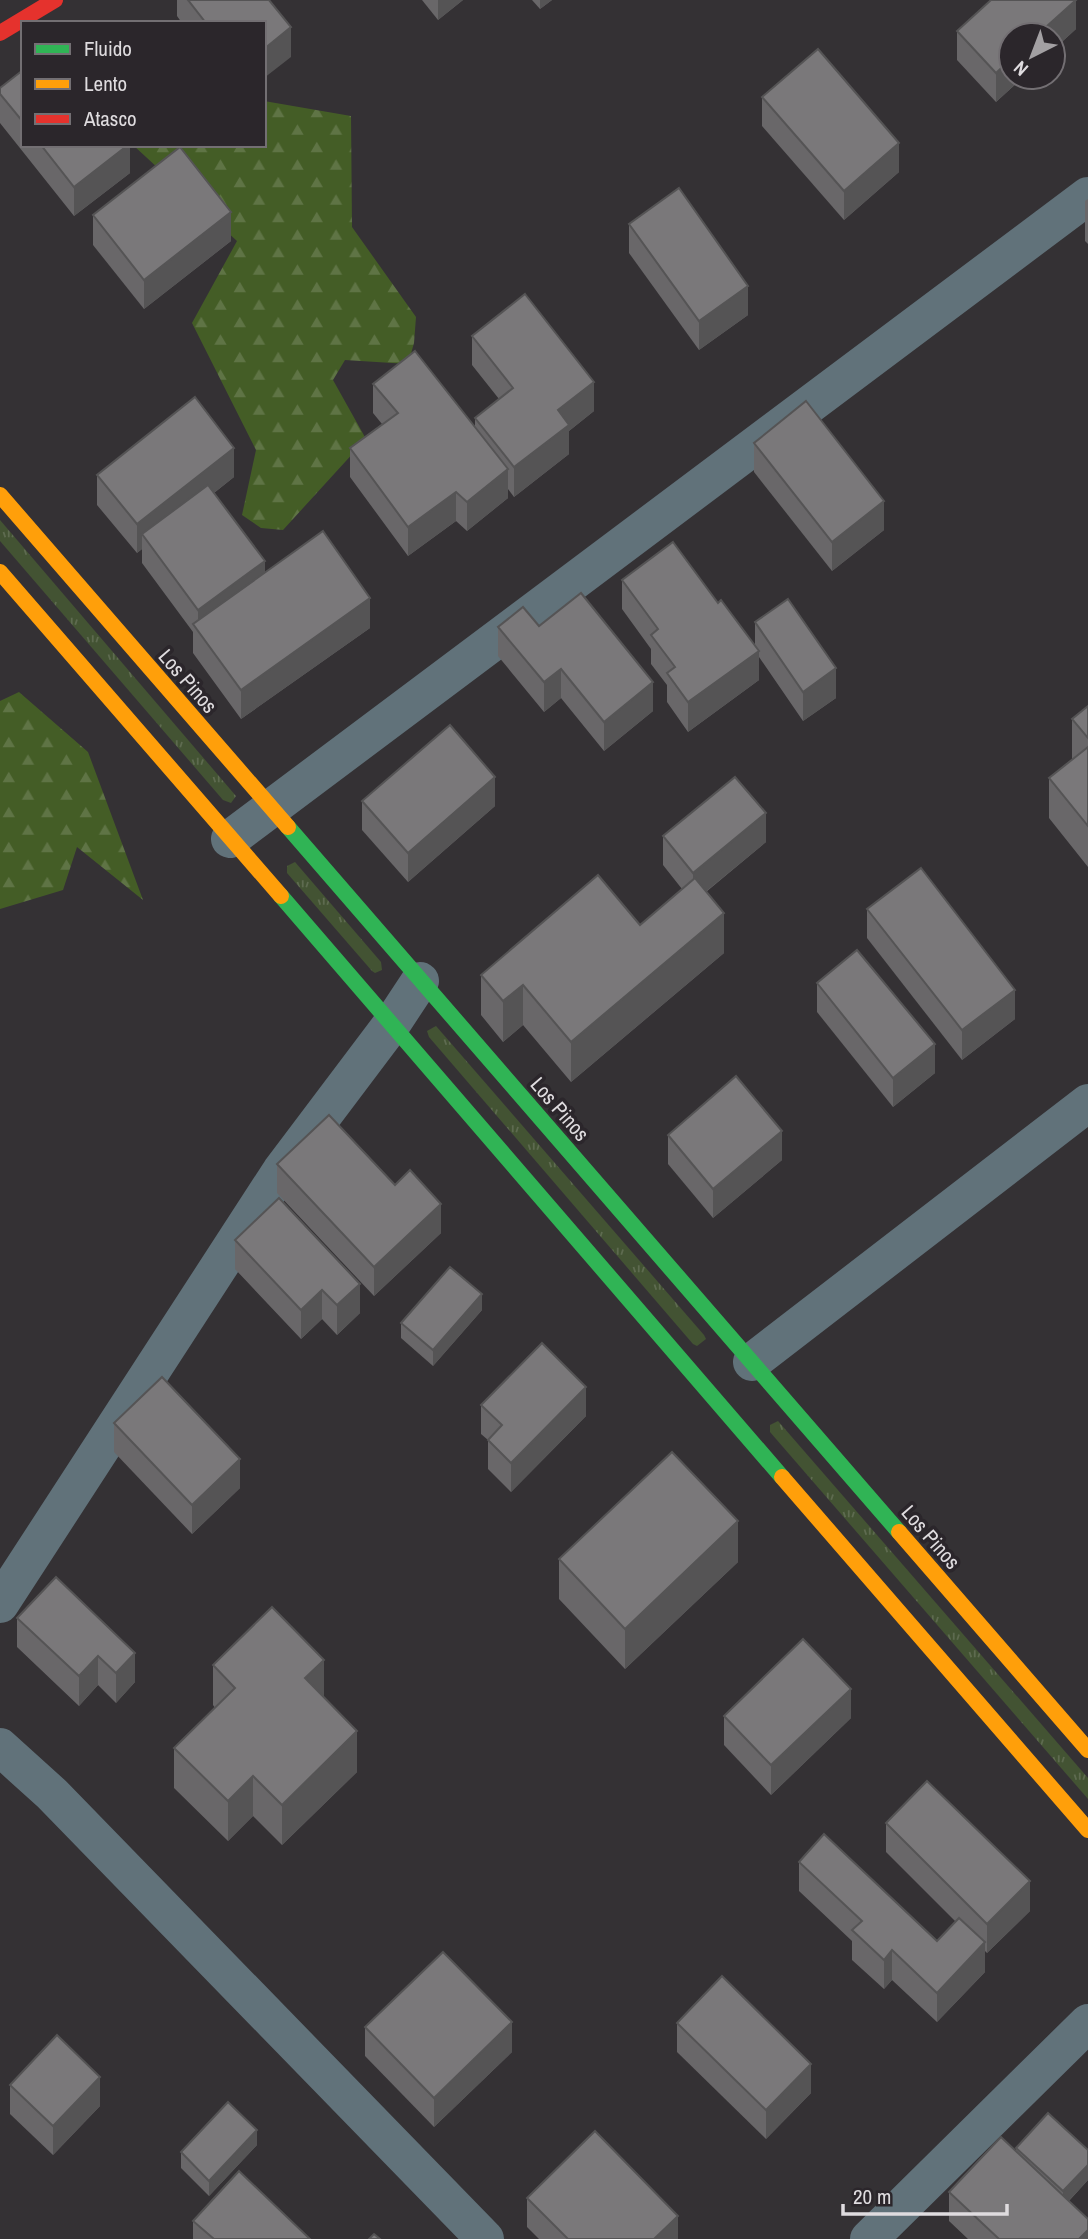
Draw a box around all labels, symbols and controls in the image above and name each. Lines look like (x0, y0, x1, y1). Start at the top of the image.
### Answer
legend (21, 21, 266, 147)
north arrow (997, 21, 1067, 91)
text: Fluido (84, 34, 132, 63)
text: N (1008, 55, 1034, 82)
text: Lento (84, 69, 127, 98)
text: Atasco (83, 104, 137, 133)
street label: Los Pinos (152, 643, 224, 719)
street label: Los Pinos (524, 1071, 596, 1147)
street label: Los Pinos (895, 1499, 967, 1575)
scale bar (843, 2172, 1007, 2216)
text: 20 m (853, 2182, 891, 2211)

